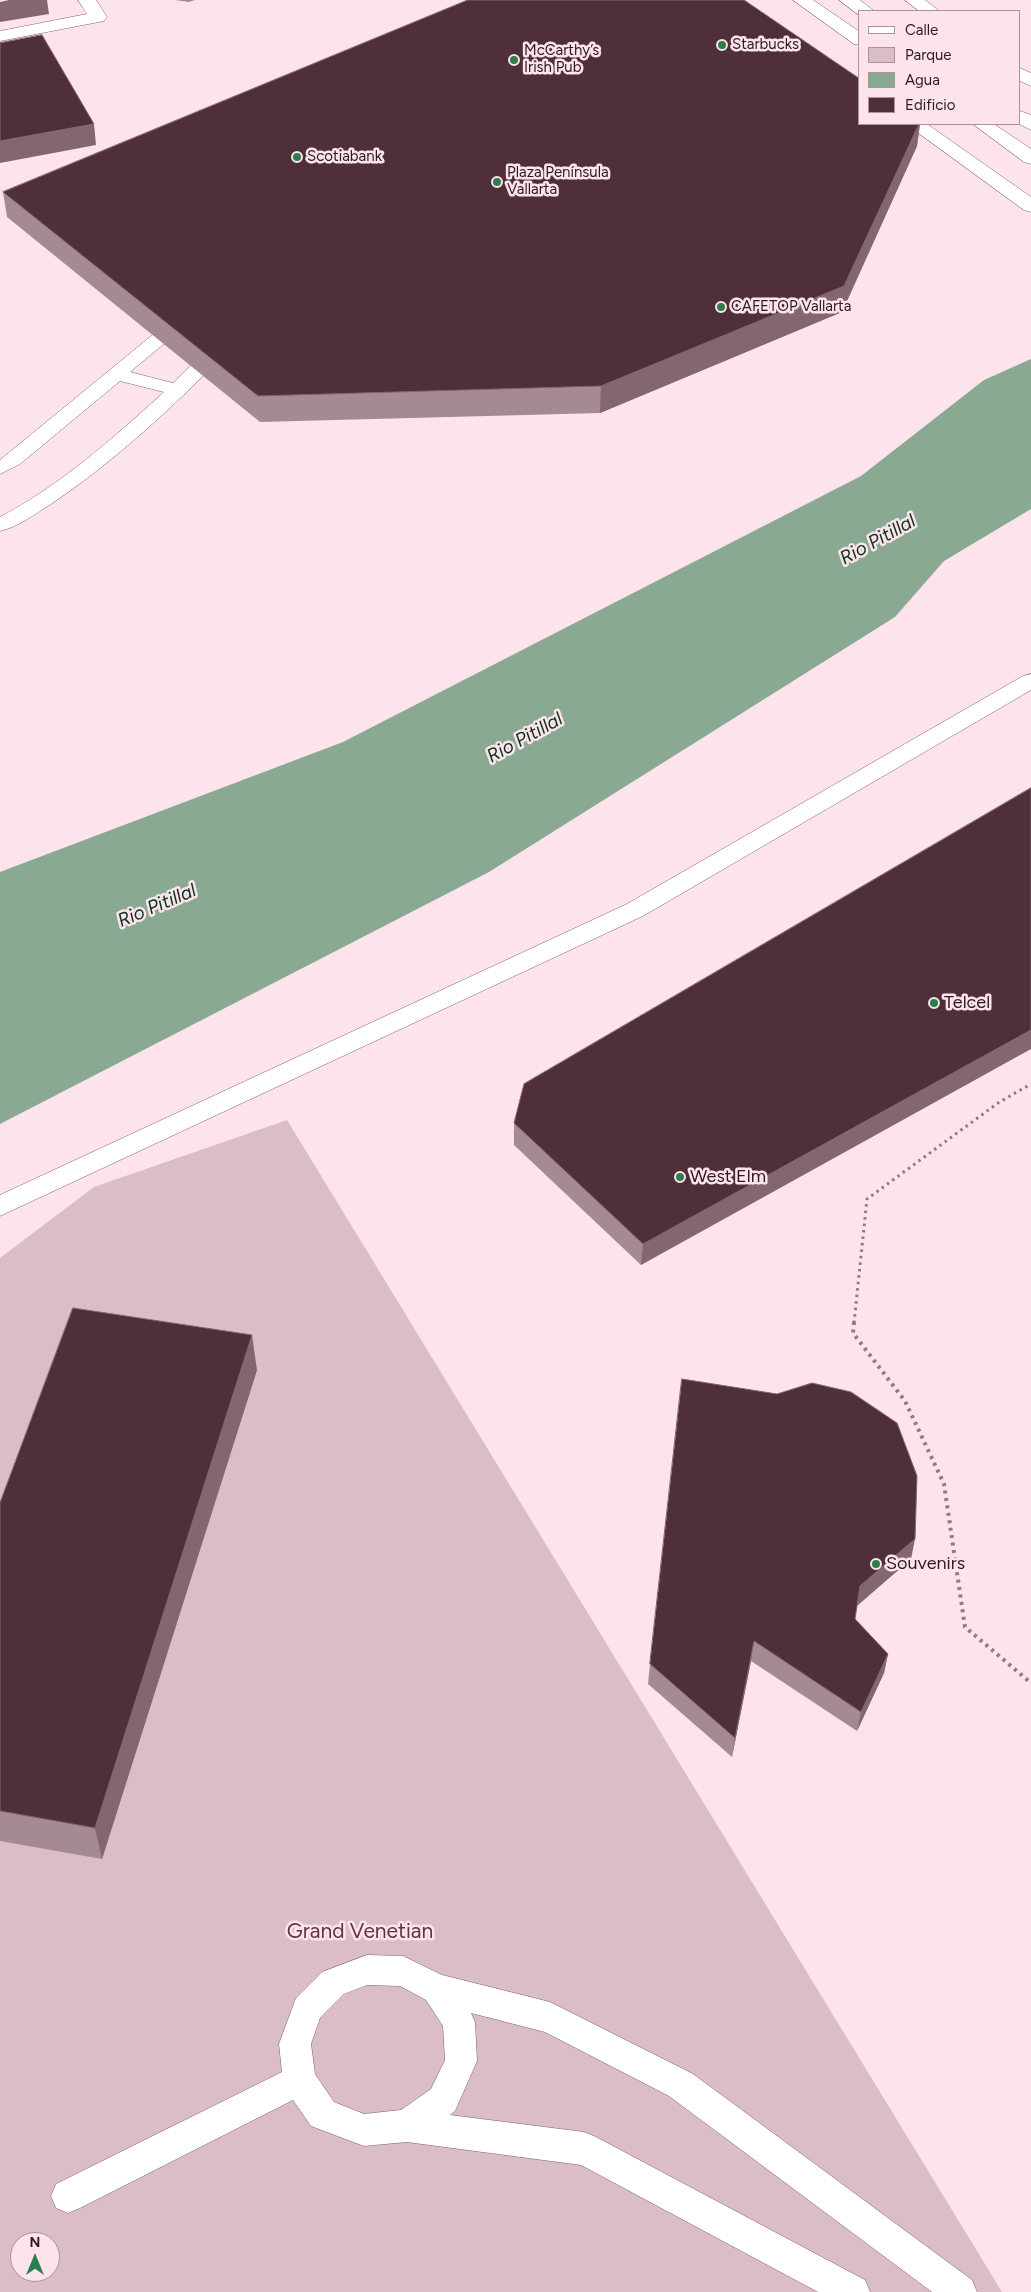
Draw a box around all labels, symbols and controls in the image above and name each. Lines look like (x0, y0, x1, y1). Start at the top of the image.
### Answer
legend (858, 10, 1021, 125)
text: Calle (905, 21, 938, 39)
place label: Starbucks (732, 36, 799, 54)
marker: Starbucks (716, 39, 728, 51)
place label: McCarthy’s Irish Pub (524, 42, 599, 77)
text: Parque (905, 46, 952, 64)
marker: McCarthy’s Irish Pub (508, 54, 520, 66)
text: Agua (905, 71, 940, 89)
text: Edificio (905, 96, 955, 114)
place label: Scotiabank (307, 148, 382, 166)
marker: Scotiabank (291, 151, 303, 163)
place label: Plaza Península Vallarta (507, 164, 609, 199)
marker: Plaza Península Vallarta (491, 176, 503, 188)
place label: CAFETOP Vallarta (731, 298, 851, 316)
marker: CAFETOP Vallarta (715, 301, 727, 313)
water label: Rio Pitillal (836, 510, 920, 570)
water label: Rio Pitillal (483, 708, 567, 768)
water label: Rio Pitillal (114, 879, 200, 933)
place label: Telcel (944, 992, 990, 1014)
marker: Telcel (928, 997, 940, 1009)
place label: West Elm (690, 1166, 766, 1188)
marker: West Elm (674, 1171, 686, 1183)
place label: Souvenirs (886, 1553, 965, 1575)
marker: Souvenirs (870, 1558, 882, 1570)
park label: Grand Venetian (287, 1919, 433, 1945)
north arrow (10, 2232, 60, 2282)
text: N (30, 2234, 40, 2251)

